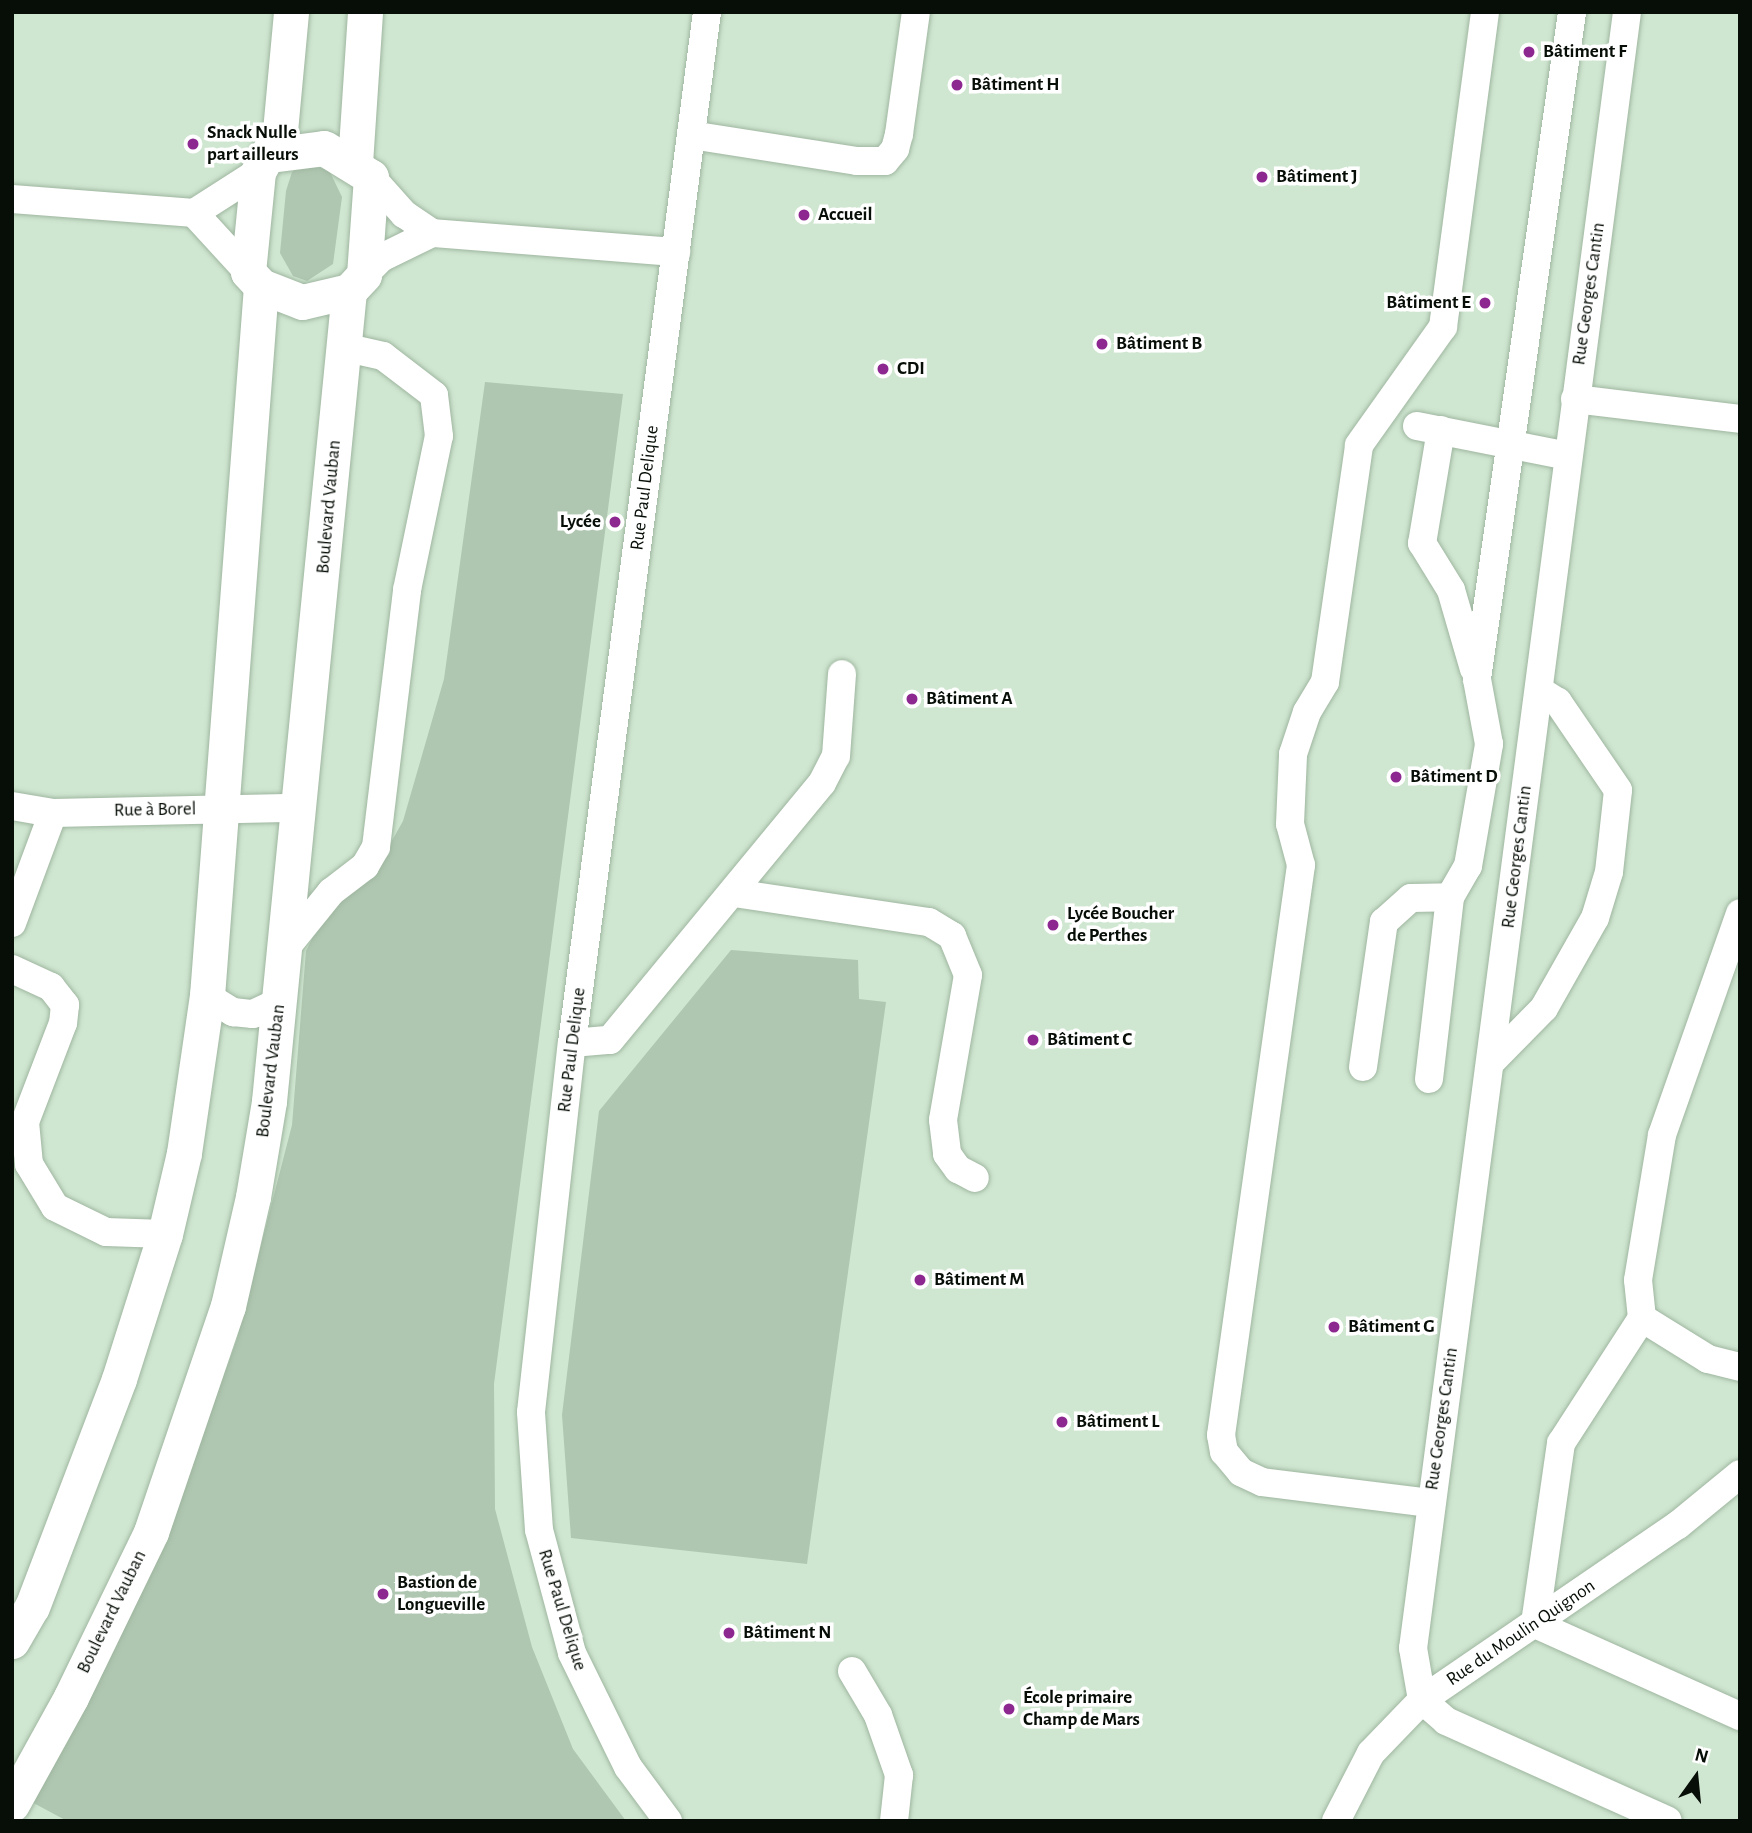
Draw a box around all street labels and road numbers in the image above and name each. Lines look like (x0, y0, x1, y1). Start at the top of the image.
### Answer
street label: Rue Georges Cantin (1568, 221, 1610, 367)
street label: Rue Paul Delique (626, 424, 664, 552)
street label: Boulevard Vauban (312, 439, 346, 575)
street label: Rue Georges Cantin (1497, 784, 1537, 930)
street label: Rue à Borel (114, 798, 196, 822)
street label: Rue Paul Delique (553, 986, 591, 1114)
street label: Boulevard Vauban (252, 1003, 290, 1139)
street label: Rue Georges Cantin (1421, 1346, 1463, 1492)
street label: Rue Paul Delique (533, 1546, 591, 1674)
street label: Boulevard Vauban (72, 1547, 152, 1677)
street label: Rue du Moulin Quignon (1442, 1575, 1600, 1691)

